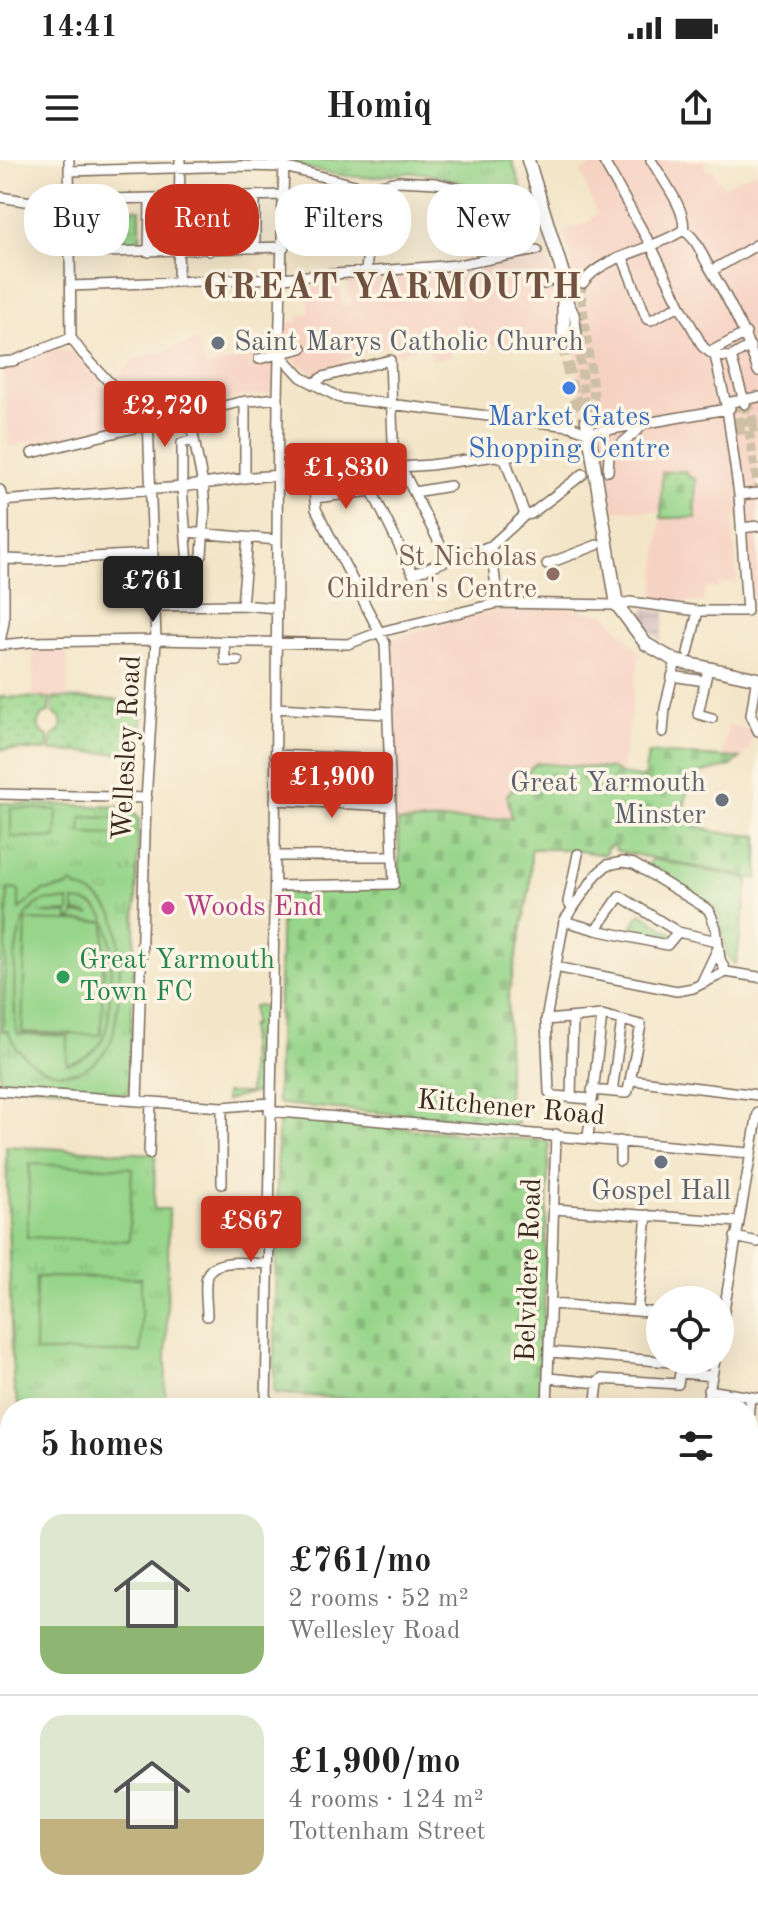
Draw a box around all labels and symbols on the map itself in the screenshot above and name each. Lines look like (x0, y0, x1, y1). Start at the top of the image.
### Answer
district label: GREAT YARMOUTH (202, 271, 584, 307)
place label: Saint Marys Catholic Church (234, 329, 584, 357)
marker: Saint Marys Catholic Church (209, 334, 227, 352)
marker: Market Gates Shopping Centre (560, 379, 578, 397)
pin: £2,720 (100, 381, 230, 449)
place label: Market Gates Shopping Centre (468, 404, 670, 464)
pin: £1,830 (281, 443, 411, 511)
place label: St Nicholas Children's Centre (326, 544, 537, 604)
pin: £761 (106, 556, 200, 624)
marker: St Nicholas Children's Centre (544, 565, 562, 583)
street label: Wellesley Road (109, 655, 147, 841)
pin: £1,900 (267, 752, 397, 820)
place label: Great Yarmouth Minster (510, 770, 706, 830)
marker: Great Yarmouth Minster (713, 791, 731, 809)
place label: Woods End (184, 894, 323, 922)
marker: Woods End (159, 899, 177, 917)
place label: Great Yarmouth Town FC (79, 947, 275, 1007)
marker: Great Yarmouth Town FC (54, 968, 72, 986)
street label: Kitchener Road (416, 1087, 606, 1131)
marker: Gospel Hall (652, 1153, 670, 1171)
street label: Belvidere Road (513, 1177, 547, 1363)
place label: Gospel Hall (591, 1178, 731, 1206)
pin: £867 (204, 1196, 298, 1264)

